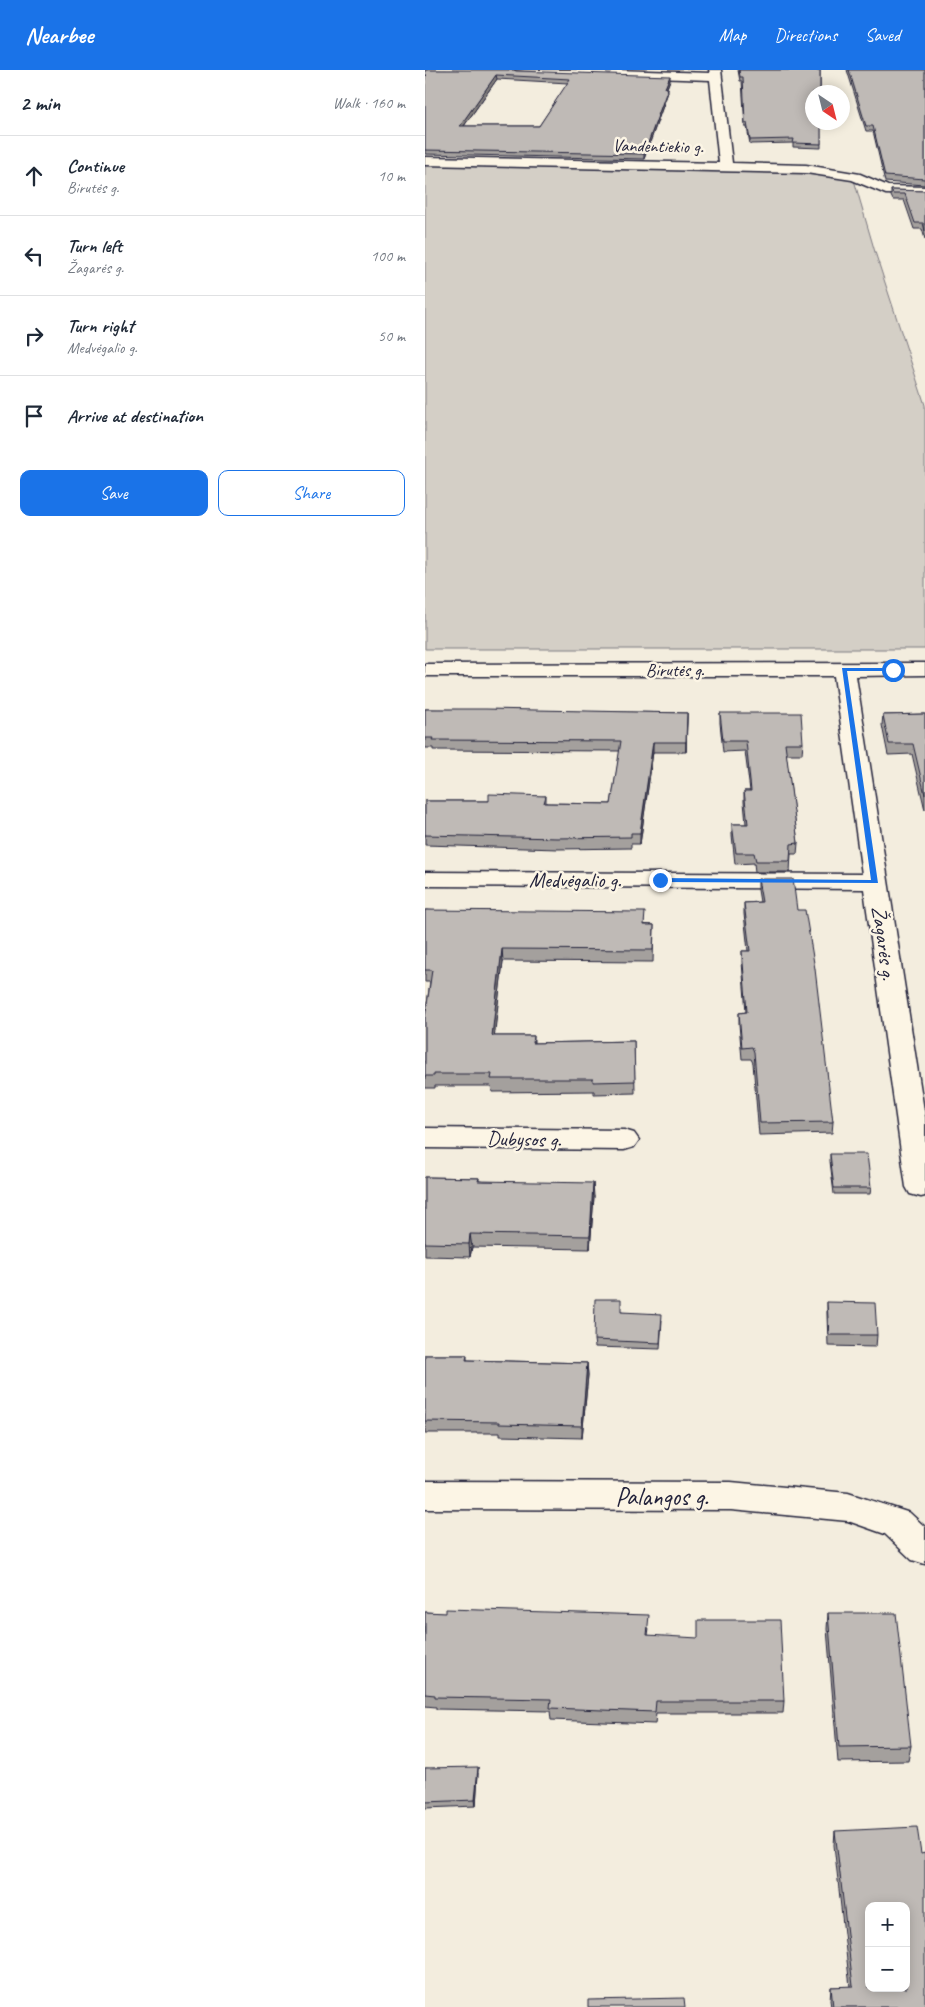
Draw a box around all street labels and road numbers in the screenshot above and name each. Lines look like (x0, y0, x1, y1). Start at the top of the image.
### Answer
street label: Vandentiekio g. (612, 134, 704, 158)
street label: Birutės g. (646, 659, 705, 681)
street label: Medvėgalio g. (529, 867, 622, 893)
street label: Žagarės g. (866, 904, 902, 982)
street label: Dubysos g. (487, 1125, 562, 1153)
street label: Palangos g. (615, 1481, 709, 1513)

